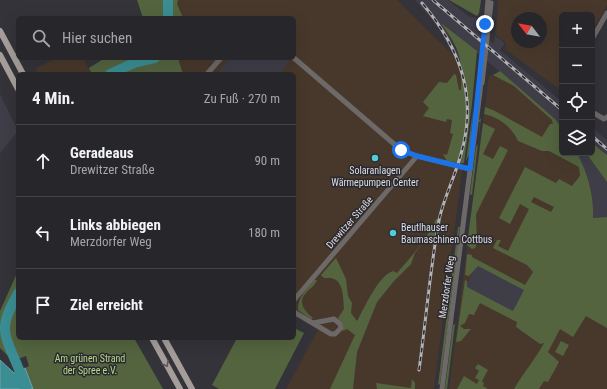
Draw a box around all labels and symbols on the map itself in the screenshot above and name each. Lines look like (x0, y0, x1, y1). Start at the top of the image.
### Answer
north arrow (511, 12, 547, 48)
route end (476, 15, 494, 33)
route start (392, 141, 410, 159)
marker: Solaranlagen Wärmepumpen Center (370, 153, 380, 163)
place label: Solaranlagen Wärmepumpen Center (331, 165, 419, 188)
street label: Drewitzer Straße (324, 194, 375, 251)
place label: Beutlhauser Baumaschinen Cottbus (401, 222, 493, 245)
marker: Beutlhauser Baumaschinen Cottbus (388, 228, 398, 238)
street label: Merzdorfer Weg (437, 255, 456, 319)
park label: Am grünen Strand der Spree e.V. (55, 353, 125, 376)
one-way arrow (161, 359, 168, 367)

